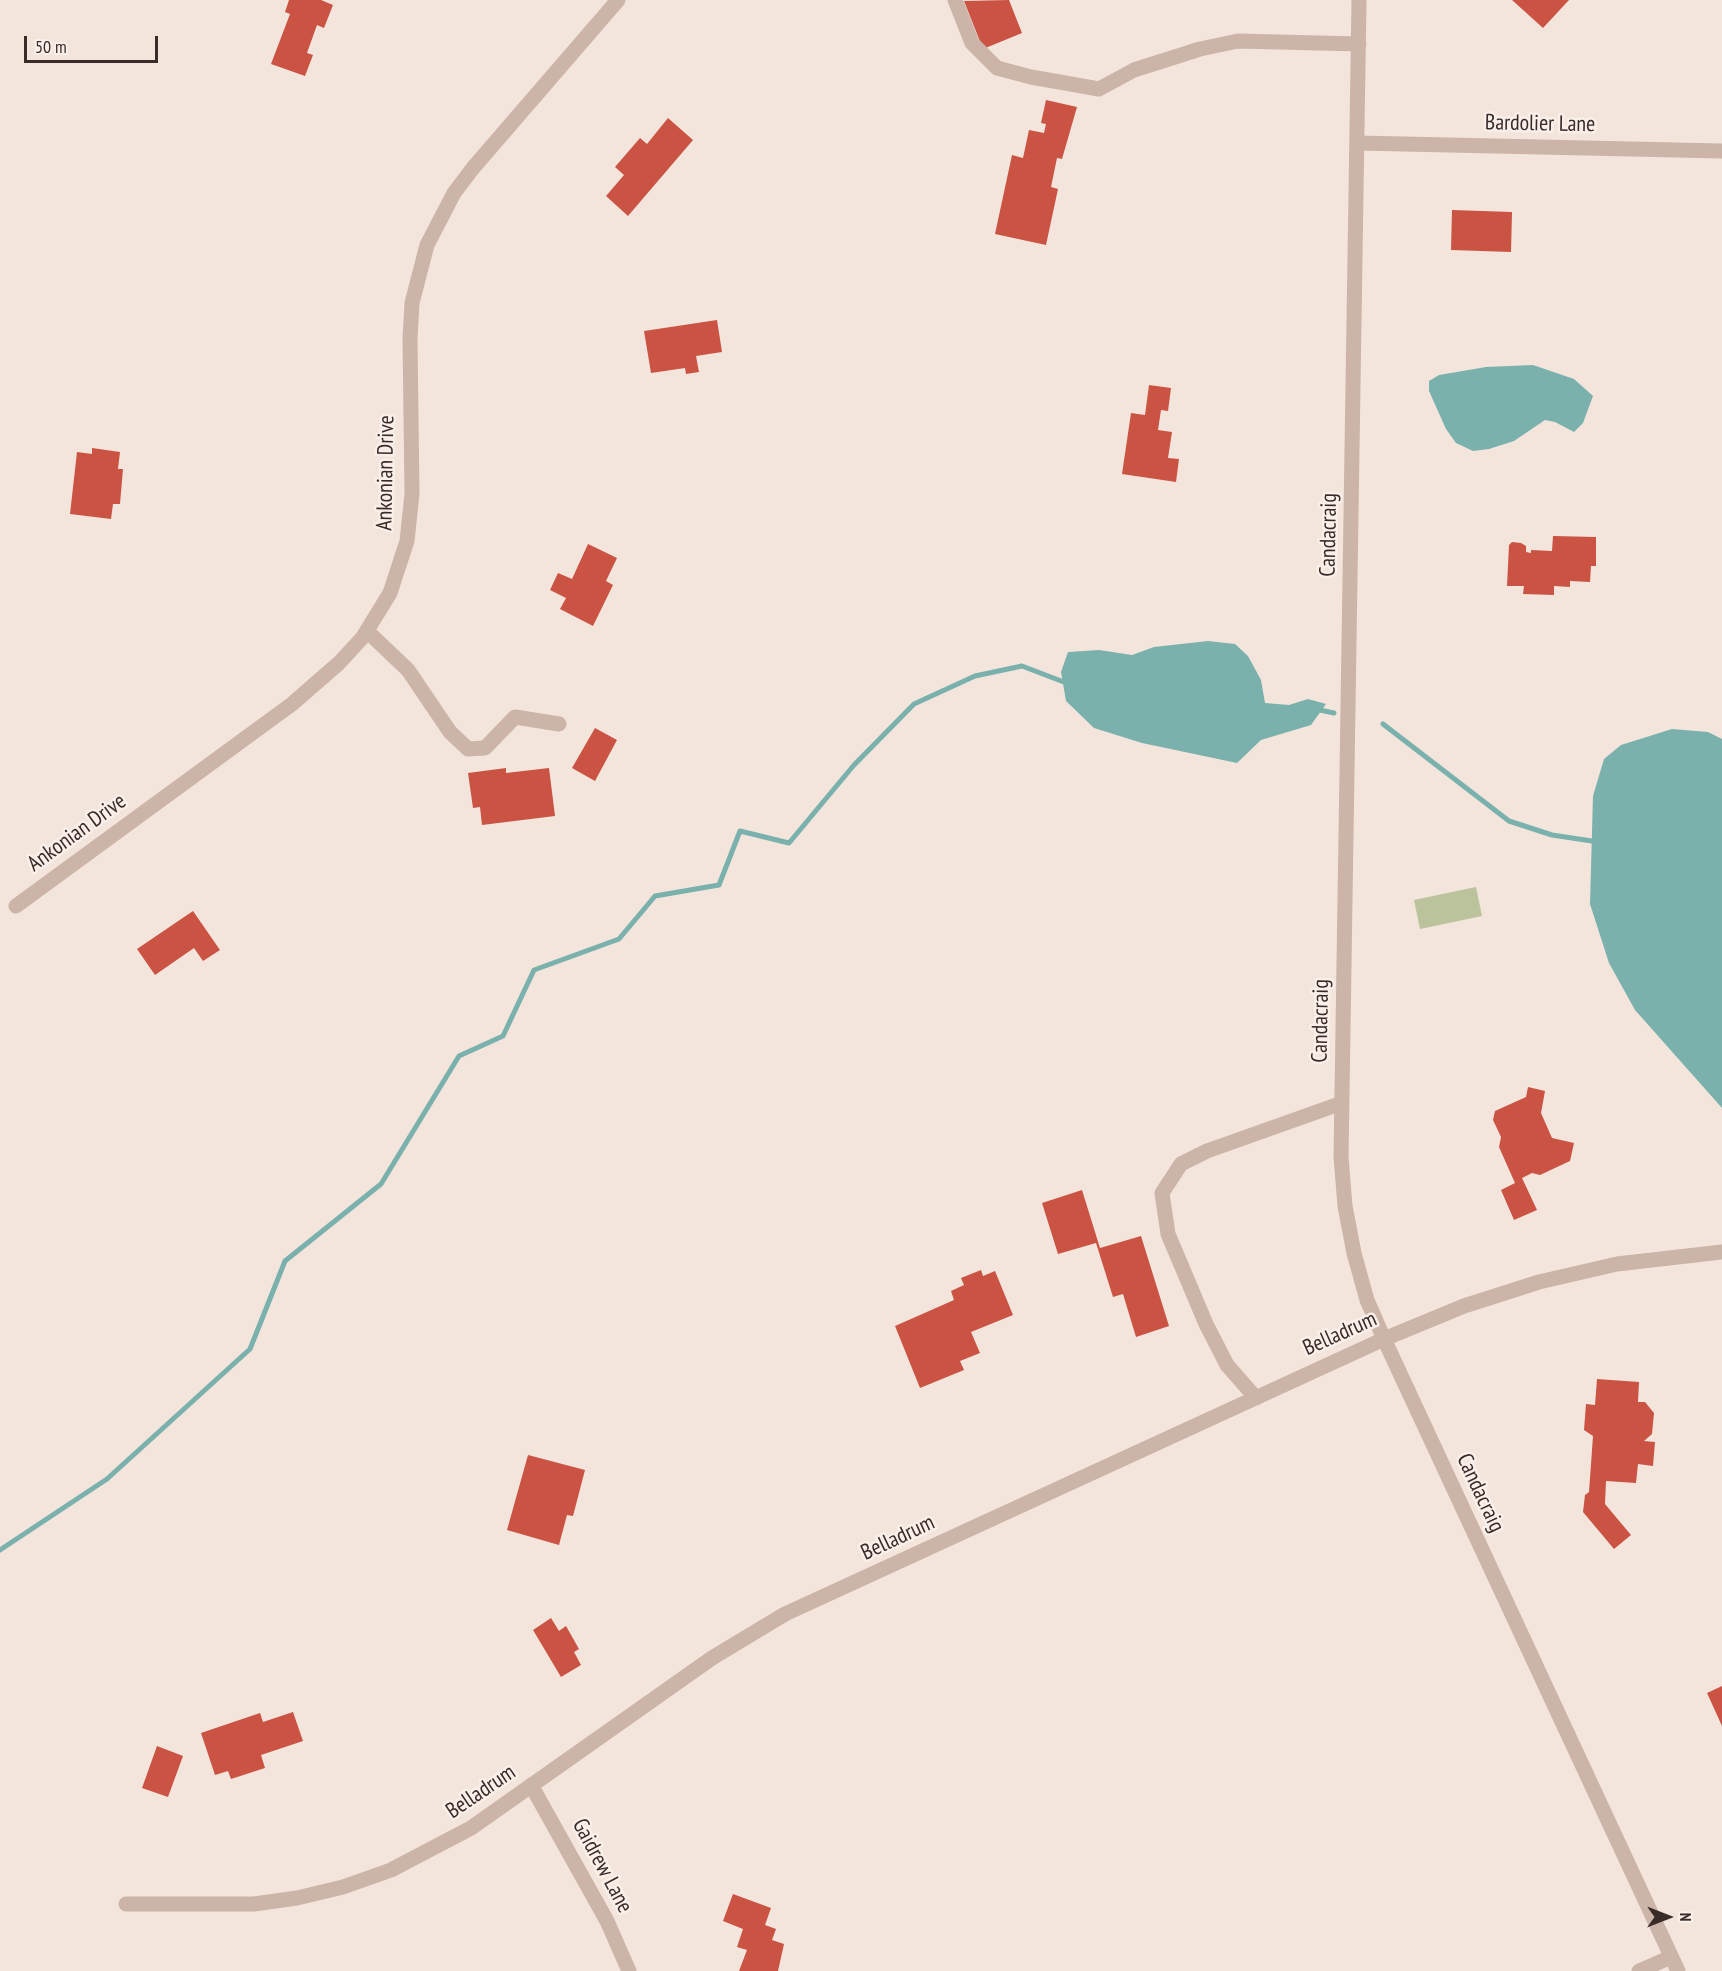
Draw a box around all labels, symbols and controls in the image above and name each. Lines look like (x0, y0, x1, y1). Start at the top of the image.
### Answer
scale bar (27, 24, 160, 62)
text: 50 m (35, 35, 67, 58)
street label: Bardolier Lane (1485, 110, 1595, 138)
street label: Ankonian Drive (372, 415, 400, 531)
street label: Candacraig (1315, 493, 1343, 577)
street label: Ankonian Drive (23, 788, 131, 878)
street label: Candacraig (1307, 979, 1335, 1063)
street label: Belladrum (1299, 1306, 1381, 1362)
street label: Candacraig (1450, 1450, 1510, 1536)
street label: Belladrum (857, 1510, 939, 1566)
street label: Belladrum (441, 1759, 521, 1825)
street label: Gaidrew Lane (566, 1814, 638, 1918)
north arrow (1638, 1887, 1698, 1947)
text: N (1676, 1913, 1696, 1921)

